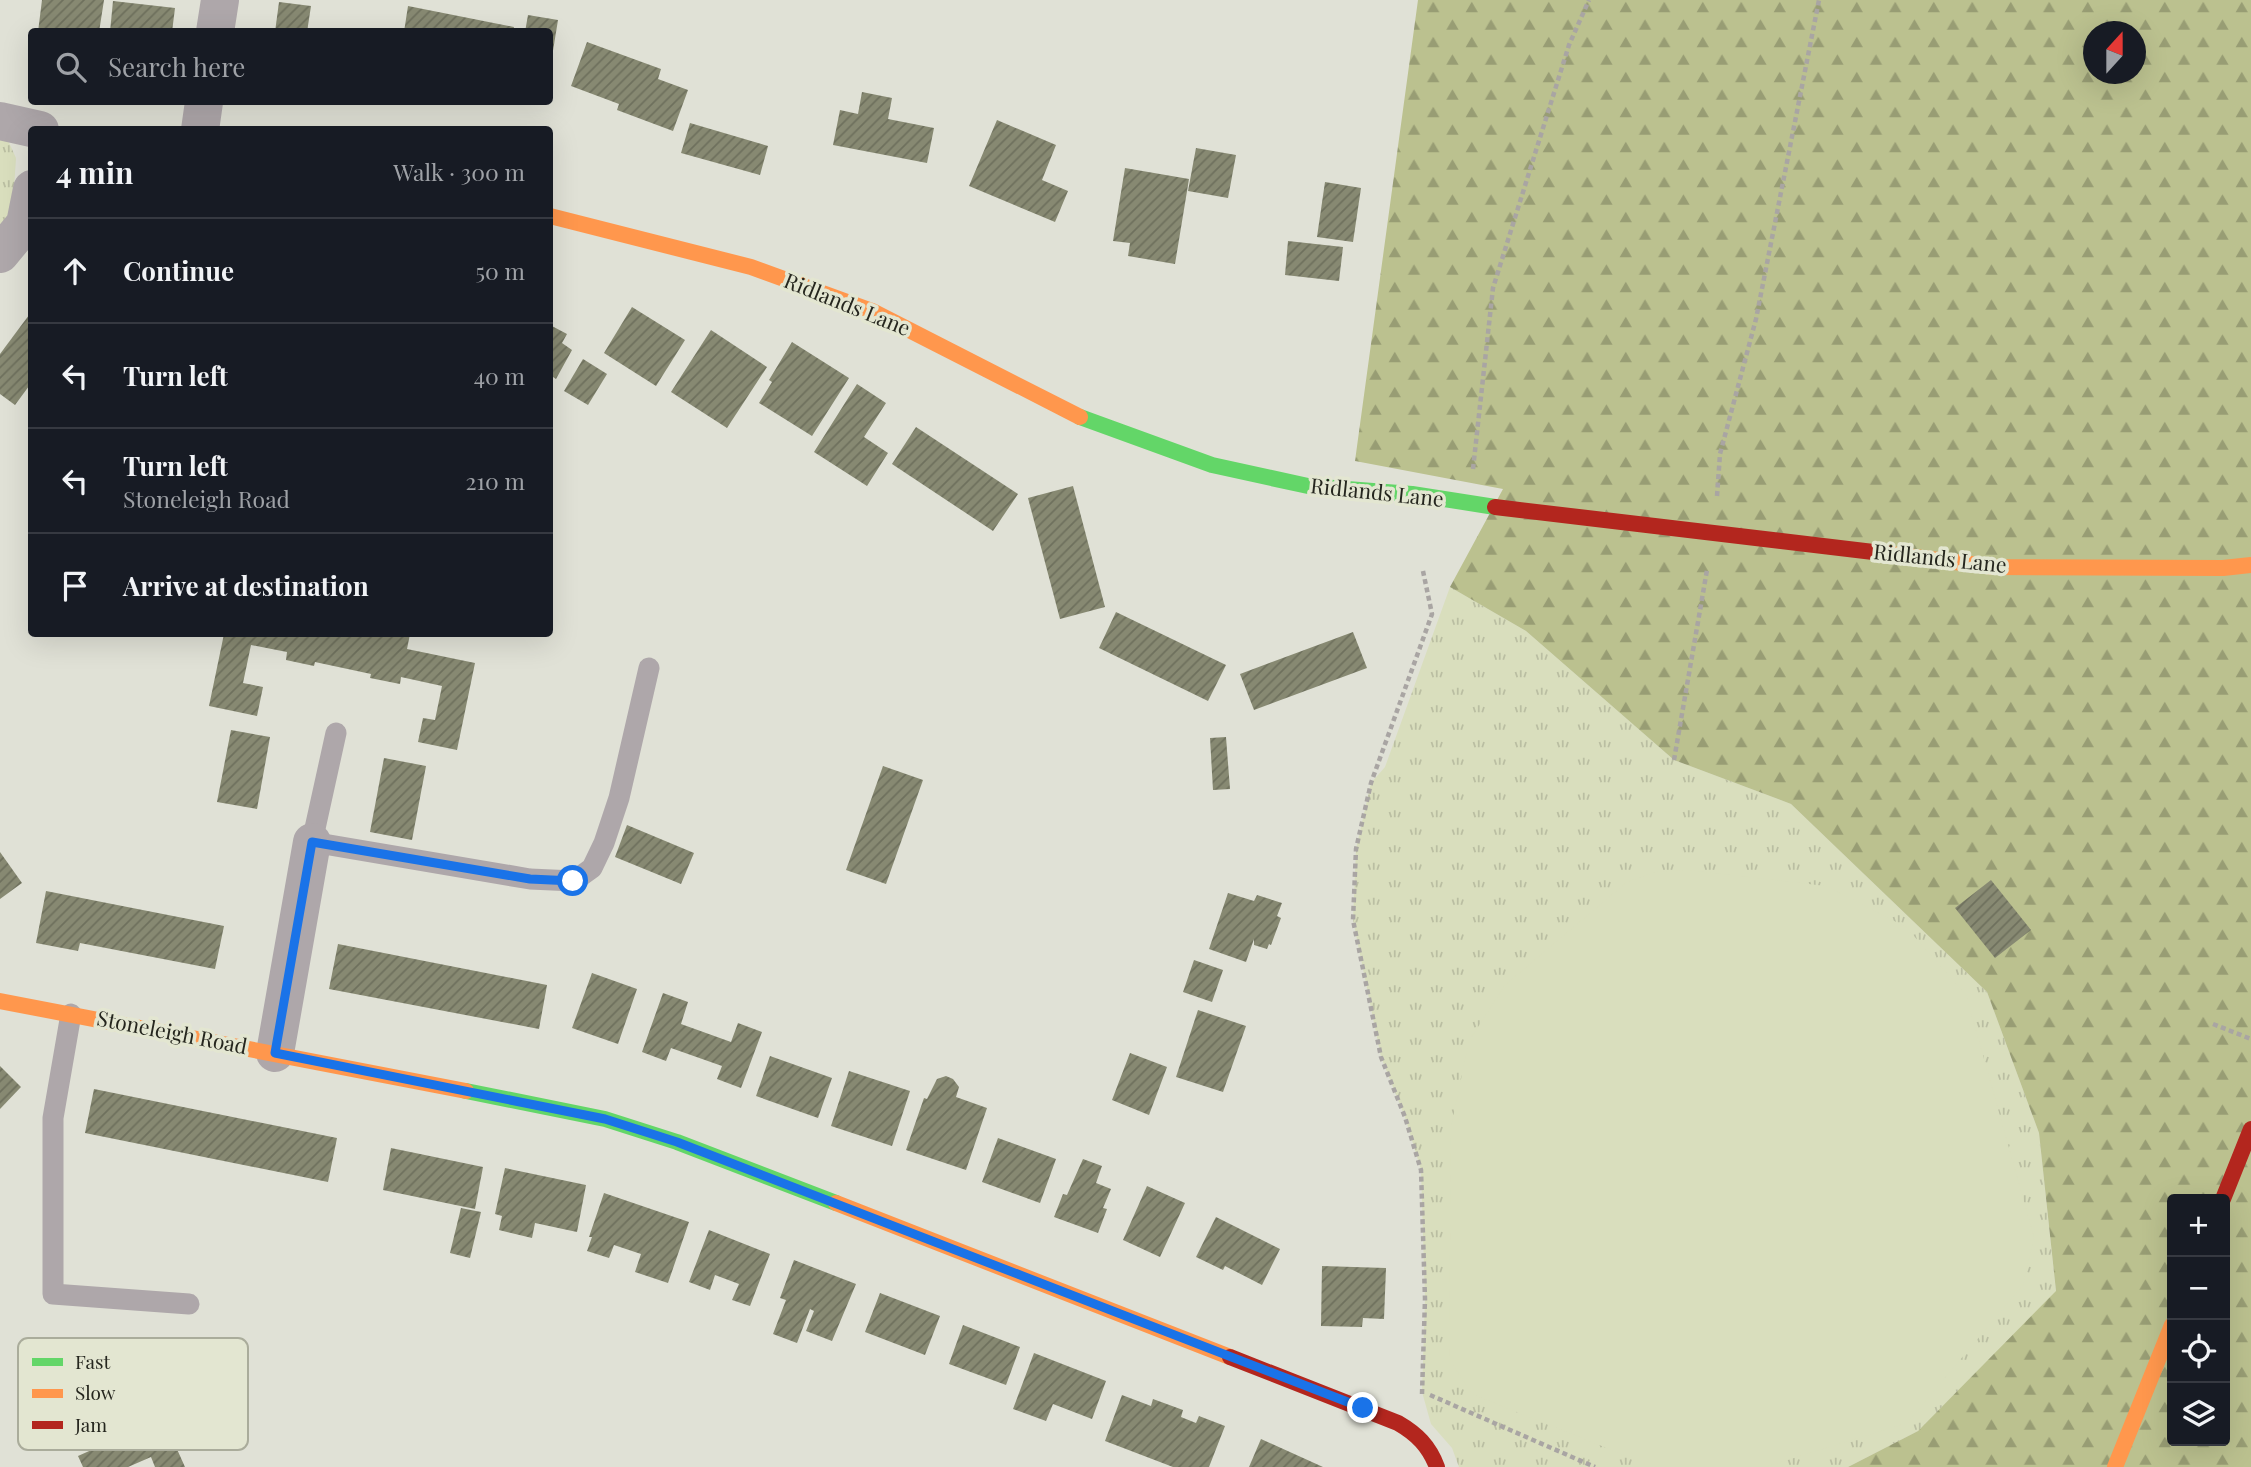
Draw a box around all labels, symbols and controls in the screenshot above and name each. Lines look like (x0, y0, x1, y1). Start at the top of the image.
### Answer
north arrow (2083, 21, 2146, 84)
search box (28, 28, 553, 105)
icon: search (52, 48, 90, 86)
text: Search here (108, 49, 245, 84)
text: 4 min (56, 152, 134, 192)
text: Walk · 300 m (393, 156, 525, 187)
icon: ahead (56, 252, 94, 290)
text: Continue (123, 253, 234, 288)
text: 50 m (476, 255, 525, 286)
street label: Ridlands Lane (780, 265, 915, 341)
icon: left (56, 357, 94, 395)
text: Turn left (123, 358, 228, 393)
text: 40 m (474, 360, 525, 391)
text: Turn left (123, 448, 228, 483)
icon: left (56, 462, 94, 500)
text: 210 m (466, 465, 525, 496)
street label: Ridlands Lane (1309, 470, 1445, 512)
text: Stoneleigh Road (123, 483, 290, 514)
street label: Ridlands Lane (1872, 536, 2008, 578)
icon: arrive (56, 567, 94, 605)
text: Arrive at destination (123, 568, 369, 603)
route start (557, 865, 588, 896)
street label: Stoneleigh Road (95, 1003, 250, 1059)
map controls (2167, 1194, 2230, 1446)
button: + (2167, 1194, 2230, 1257)
button: − (2167, 1257, 2230, 1320)
button: locate (2167, 1320, 2230, 1383)
legend (18, 1338, 248, 1450)
text: Fast (75, 1348, 111, 1374)
text: Slow (75, 1379, 116, 1405)
button: layers (2167, 1383, 2230, 1446)
route end (1347, 1392, 1378, 1423)
text: Jam (74, 1411, 107, 1437)

